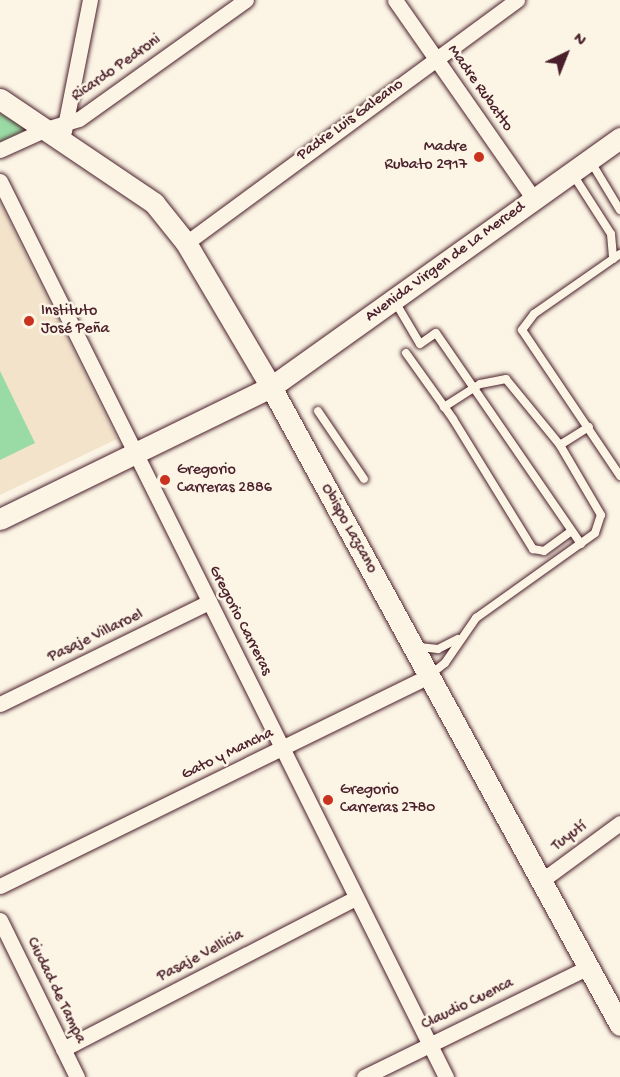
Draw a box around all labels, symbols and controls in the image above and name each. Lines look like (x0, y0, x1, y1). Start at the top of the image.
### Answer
north arrow (536, 24, 596, 84)
text: N (568, 30, 589, 51)
street label: Ricardo Pedroni (69, 31, 165, 107)
street label: Madre Rubatto (442, 42, 516, 136)
street label: Padre Luis Galeano (294, 76, 408, 166)
place label: Madre Rubato 2917 (385, 138, 467, 176)
marker: Madre Rubato 2917 (472, 150, 486, 164)
street label: Avenida Virgen de La Merced (362, 199, 530, 327)
place label: Instituto José Peña (41, 302, 109, 340)
marker: Instituto José Peña (22, 314, 36, 328)
place label: Gregorio Carreras 2886 (177, 461, 272, 499)
marker: Gregorio Carreras 2886 (158, 473, 172, 487)
street label: Obispo Lazcano (316, 481, 380, 577)
street label: Gregorio Carreras (203, 563, 275, 679)
street label: Pasaje Villaroel (45, 606, 147, 668)
street label: Gato y Mancha (179, 725, 277, 785)
place label: Gregorio Carreras 2780 (340, 781, 435, 819)
marker: Gregorio Carreras 2780 (321, 793, 335, 807)
street label: Tuyutí (549, 818, 591, 856)
street label: Pasaje Vellicia (155, 926, 247, 988)
street label: Ciudad de Tampa (21, 935, 89, 1047)
street label: Claudio Cuenca (419, 974, 517, 1036)

